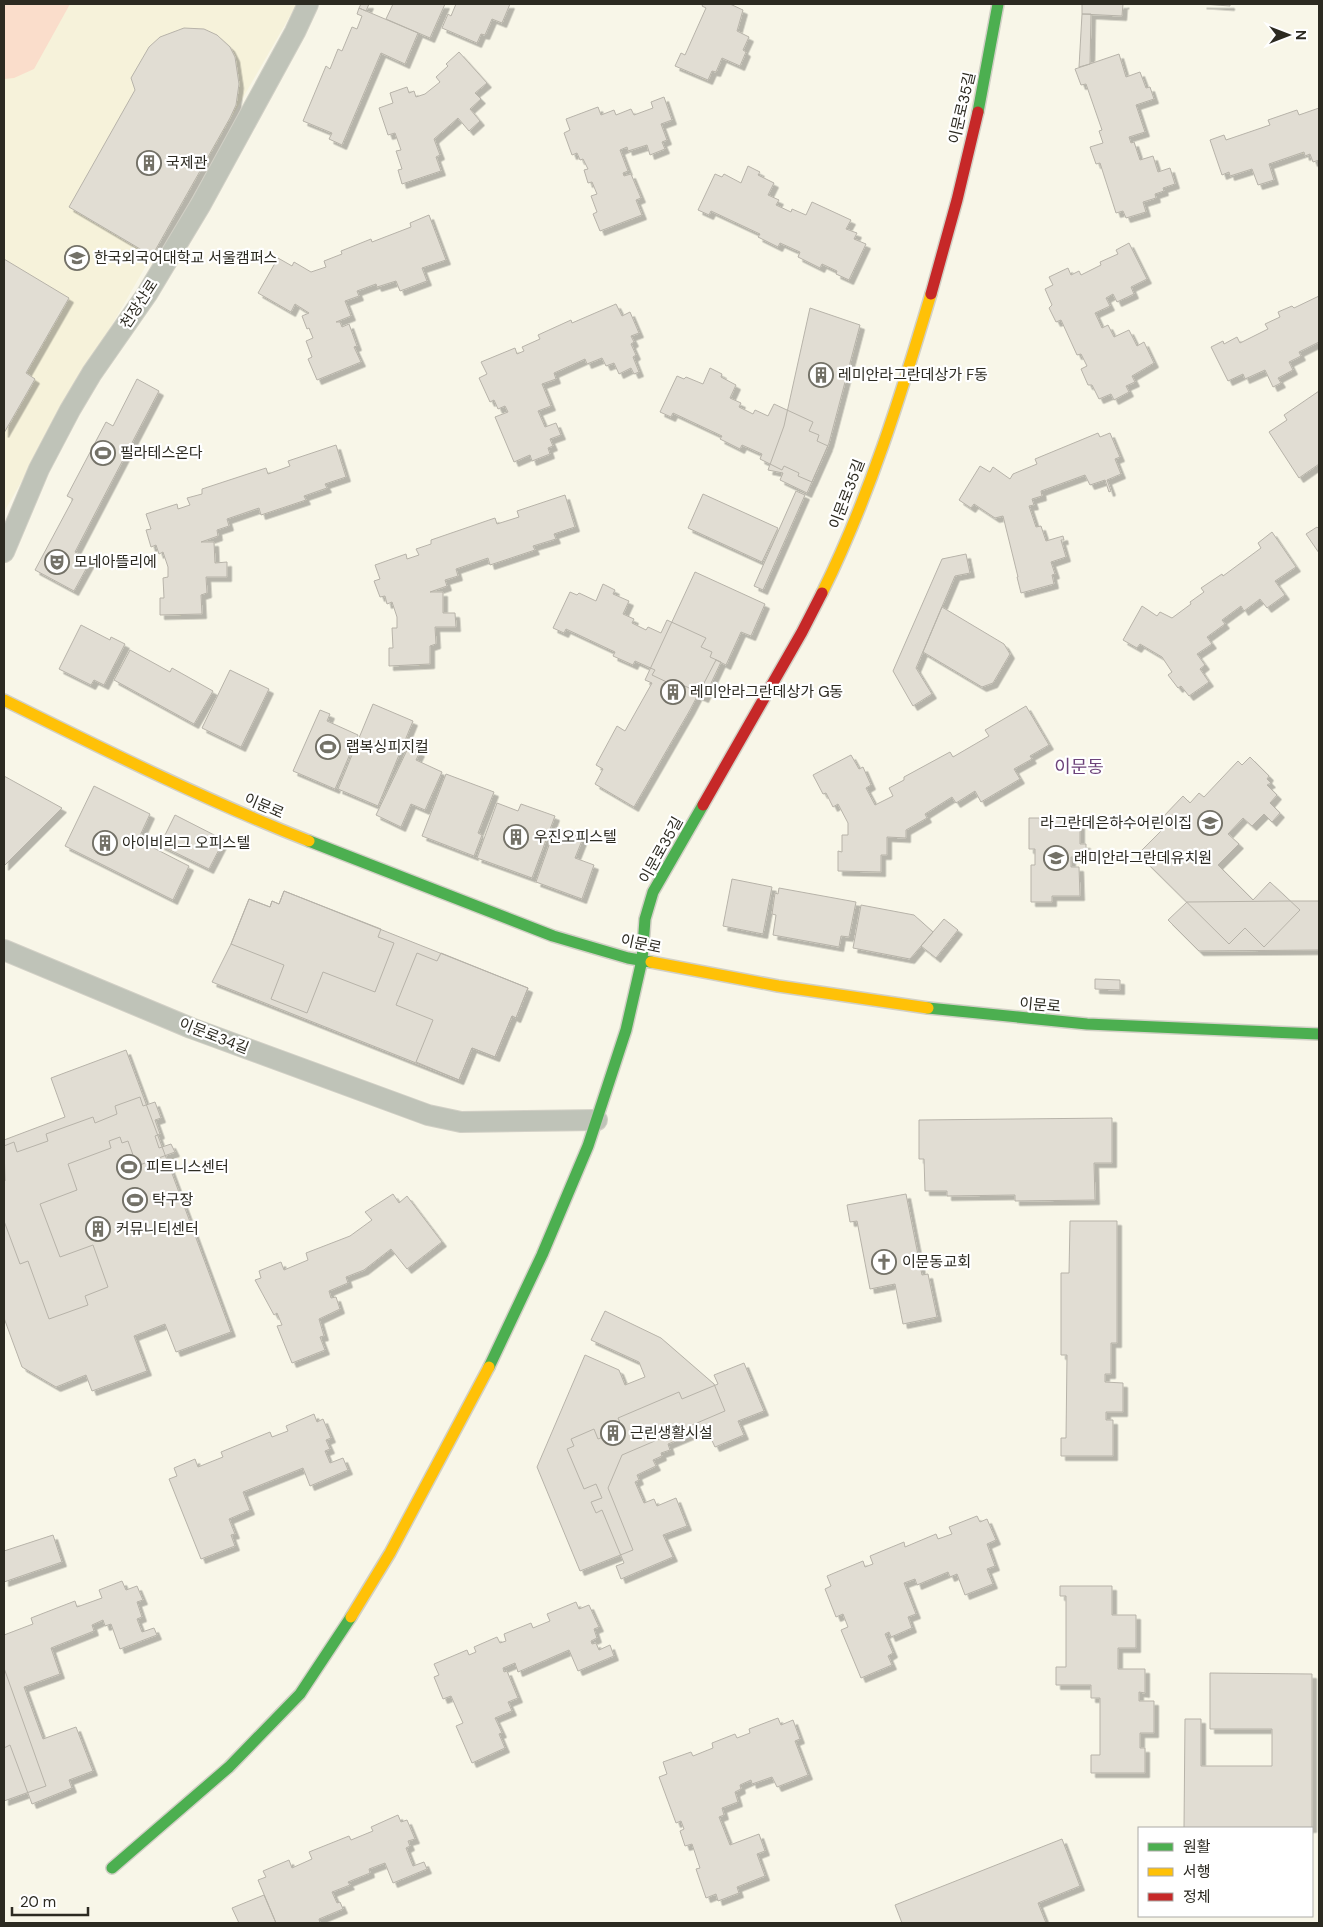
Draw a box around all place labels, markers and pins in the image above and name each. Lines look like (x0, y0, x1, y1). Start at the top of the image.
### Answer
building icon: 국제관 (136, 150, 162, 176)
place label: 국제관 (166, 153, 208, 173)
school or university icon: 한국외국어대학교 서울캠퍼스 (64, 245, 90, 271)
place label: 한국외국어대학교 서울캠퍼스 (94, 248, 278, 268)
building icon: 레미안라그란데상가 F동 (808, 362, 834, 388)
place label: 레미안라그란데상가 F동 (838, 365, 988, 385)
sports icon: 필라테스온다 (90, 440, 116, 466)
place label: 필라테스온다 (120, 443, 203, 463)
theatre icon: 모네아뜰리에 (44, 549, 70, 575)
place label: 모네아뜰리에 (74, 552, 157, 572)
building icon: 레미안라그란데상가 G동 (660, 679, 686, 705)
place label: 레미안라그란데상가 G동 (690, 682, 843, 702)
sports icon: 랩복싱피지컬 (315, 734, 341, 760)
place label: 랩복싱피지컬 (346, 737, 429, 757)
school or university icon: 라그란데은하수어린이집 (1197, 810, 1223, 836)
place label: 라그란데은하수어린이집 (1040, 813, 1192, 833)
building icon: 우진오피스텔 (503, 824, 529, 850)
place label: 우진오피스텔 (534, 827, 617, 847)
building icon: 아이비리그 오피스텔 (92, 830, 118, 856)
place label: 아이비리그 오피스텔 (122, 833, 250, 853)
school or university icon: 래미안라그란데유치원 (1043, 845, 1069, 871)
place label: 래미안라그란데유치원 (1074, 848, 1212, 868)
sports icon: 피트니스센터 (116, 1154, 142, 1180)
place label: 피트니스센터 (146, 1157, 229, 1177)
sports icon: 탁구장 (122, 1187, 148, 1213)
place label: 탁구장 (152, 1190, 194, 1210)
building icon: 커뮤니티센터 (85, 1216, 111, 1242)
place label: 커뮤니티센터 (116, 1219, 199, 1239)
church icon: 이문동교회 (871, 1249, 897, 1275)
place label: 이문동교회 (902, 1252, 971, 1272)
building icon: 근린생활시설 (600, 1420, 626, 1446)
place label: 근린생활시설 (630, 1423, 713, 1443)

